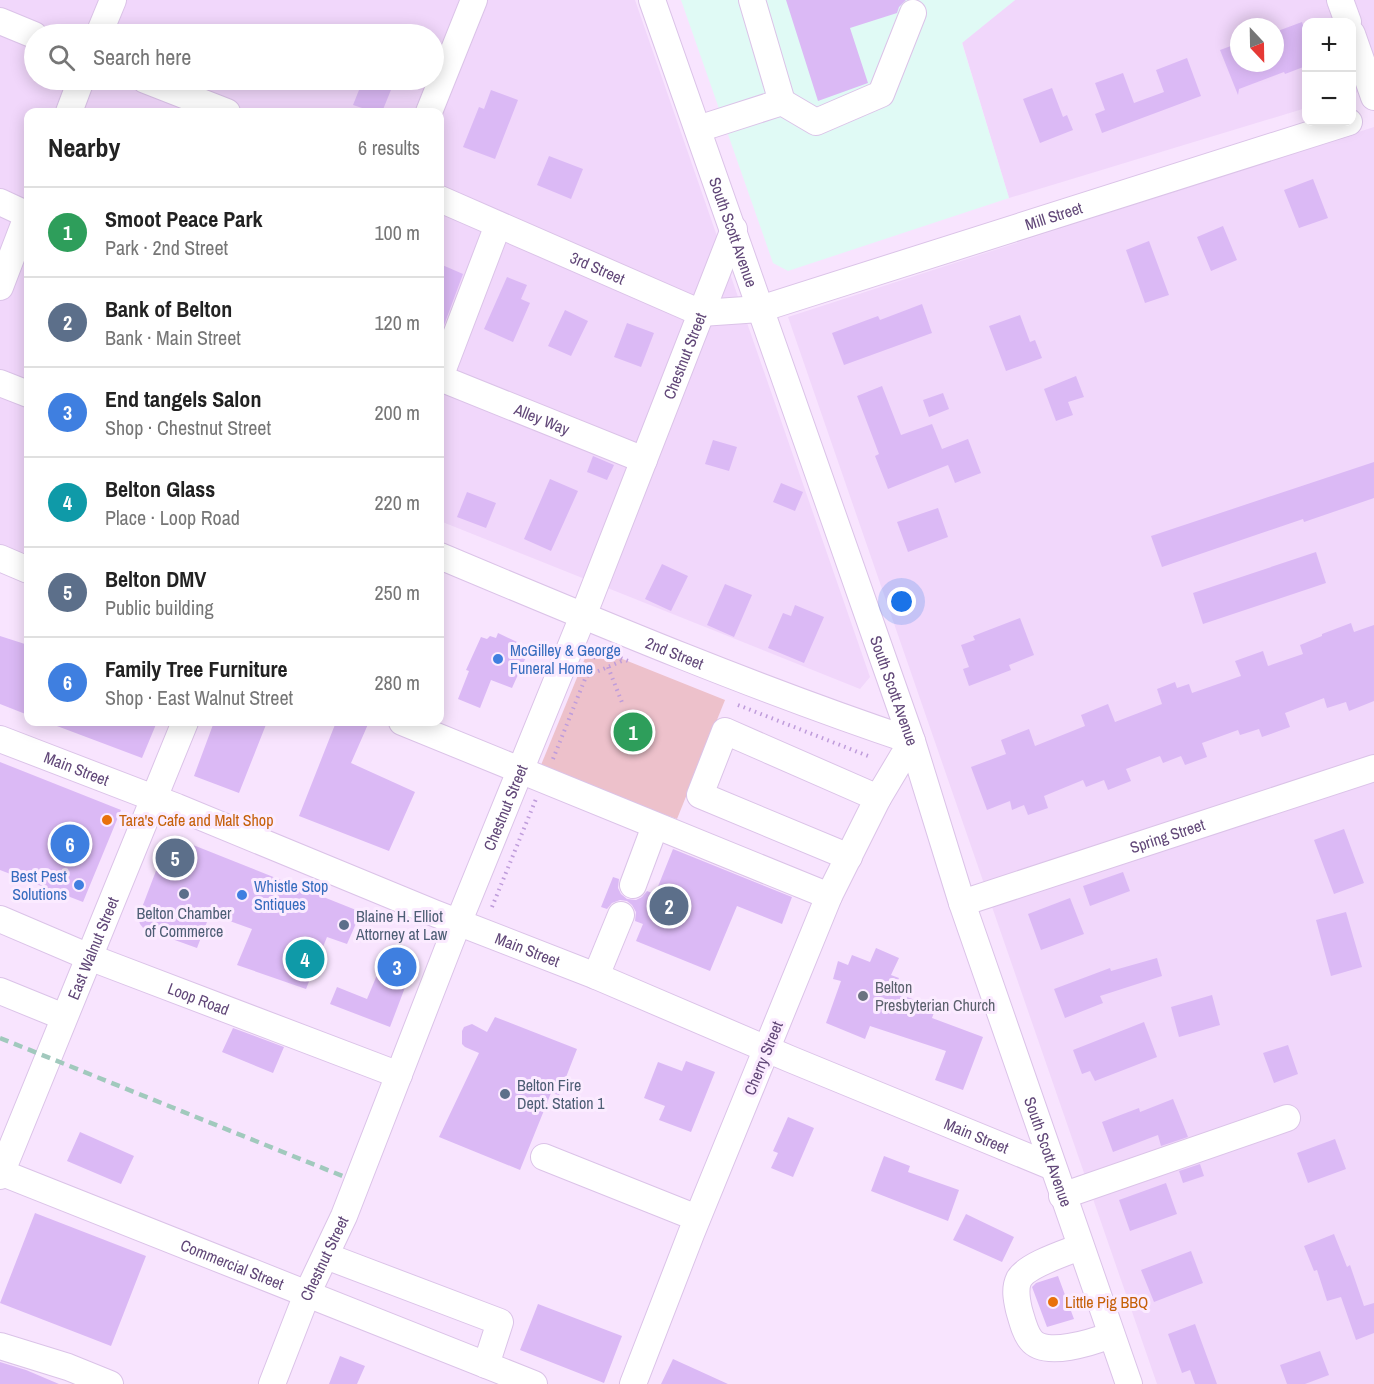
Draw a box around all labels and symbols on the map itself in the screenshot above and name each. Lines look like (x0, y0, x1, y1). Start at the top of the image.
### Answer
north arrow (1230, 18, 1284, 72)
street label: South Scott Avenue (704, 174, 763, 290)
street label: Mill Street (1022, 196, 1085, 235)
street label: 3rd Street (567, 246, 629, 290)
street label: Chestnut Street (658, 309, 711, 402)
street label: Alley Way (510, 398, 573, 440)
your location (887, 587, 916, 616)
street label: 2nd Street (642, 632, 707, 675)
street label: South Scott Avenue (865, 633, 924, 748)
place label: McGilley & George Funeral Home (510, 639, 621, 679)
marker: McGilley & George Funeral Home (491, 652, 505, 666)
pin: 1 (614, 710, 652, 754)
street label: Main Street (41, 746, 112, 791)
street label: Chestnut Street (478, 761, 533, 854)
place label: Tara's Cafe and Malt Shop (119, 809, 273, 831)
marker: Tara's Cafe and Malt Shop (100, 813, 114, 827)
street label: Spring Street (1127, 813, 1208, 858)
pin: 6 (50, 822, 90, 866)
pin: 5 (156, 836, 195, 880)
place label: Best Pest Solutions (11, 865, 67, 905)
place label: Whistle Stop Sntiques (254, 875, 328, 915)
marker: Best Pest Solutions (72, 878, 86, 892)
pin: 2 (650, 884, 688, 928)
marker: Belton Chamber of Commerce (177, 887, 191, 901)
marker: Whistle Stop Sntiques (235, 888, 249, 902)
street label: East Walnut Street (62, 893, 124, 1003)
place label: Belton Chamber of Commerce (137, 902, 232, 942)
place label: Blaine H. Elliot Attorney at Law (355, 905, 448, 945)
marker: Blaine H. Elliot Attorney at Law (337, 918, 351, 932)
street label: Main Street (492, 927, 564, 972)
pin: 4 (286, 936, 324, 982)
pin: 3 (378, 944, 416, 990)
place label: Belton Presbyterian Church (875, 976, 995, 1016)
street label: Loop Road (165, 977, 232, 1020)
marker: Belton Presbyterian Church (856, 989, 870, 1003)
street label: Cherry Street (738, 1017, 788, 1098)
place label: Belton Fire Dept. Station 1 (517, 1074, 605, 1114)
marker: Belton Fire Dept. Station 1 (498, 1087, 512, 1101)
street label: South Scott Avenue (1019, 1094, 1078, 1210)
street label: Main Street (941, 1112, 1012, 1159)
street label: Chestnut Street (295, 1212, 354, 1304)
street label: Commercial Street (177, 1234, 288, 1295)
place label: Little Pig BBQ (1065, 1291, 1148, 1313)
marker: Little Pig BBQ (1046, 1295, 1060, 1309)

